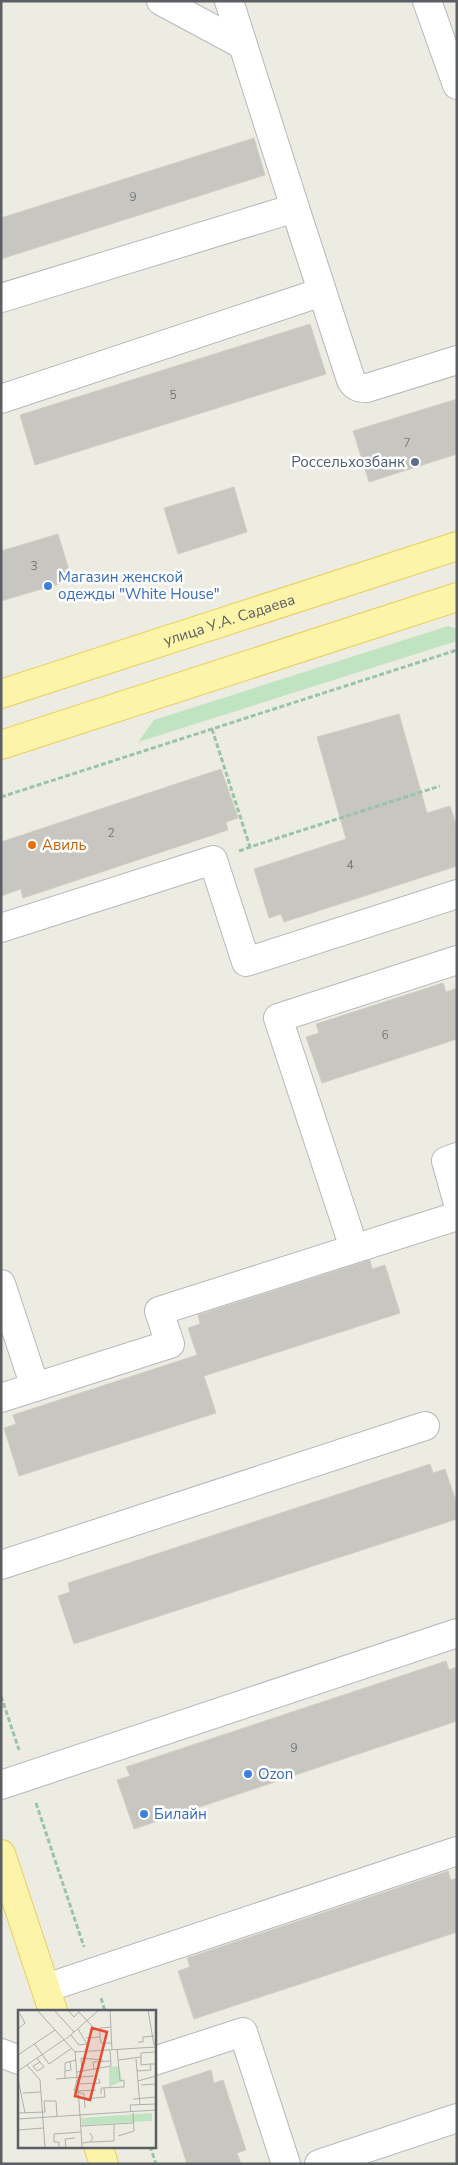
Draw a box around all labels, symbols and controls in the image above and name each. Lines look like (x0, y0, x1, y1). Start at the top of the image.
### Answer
house number: 9 (129, 189, 137, 205)
house number: 5 (169, 387, 177, 403)
house number: 7 (403, 435, 411, 451)
place label: Россельхозбанк (291, 452, 405, 472)
marker: Россельхозбанк (409, 456, 421, 468)
house number: 3 (30, 558, 38, 574)
place label: Магазин женской одежды "White House" (58, 567, 220, 604)
marker: Магазин женской одежды "White House" (42, 580, 54, 592)
street label: улица У.А. Садаева (161, 589, 298, 651)
house number: 2 (107, 825, 115, 841)
place label: Авиль (42, 835, 87, 855)
marker: Авиль (26, 839, 38, 851)
house number: 4 (346, 857, 354, 873)
house number: 6 (381, 1027, 389, 1043)
house number: 9 (290, 1740, 298, 1756)
place label: Ozon (258, 1764, 293, 1784)
marker: Ozon (242, 1768, 254, 1780)
place label: Билайн (154, 1804, 207, 1824)
marker: Билайн (138, 1808, 150, 1820)
inset map (18, 2010, 155, 2148)

